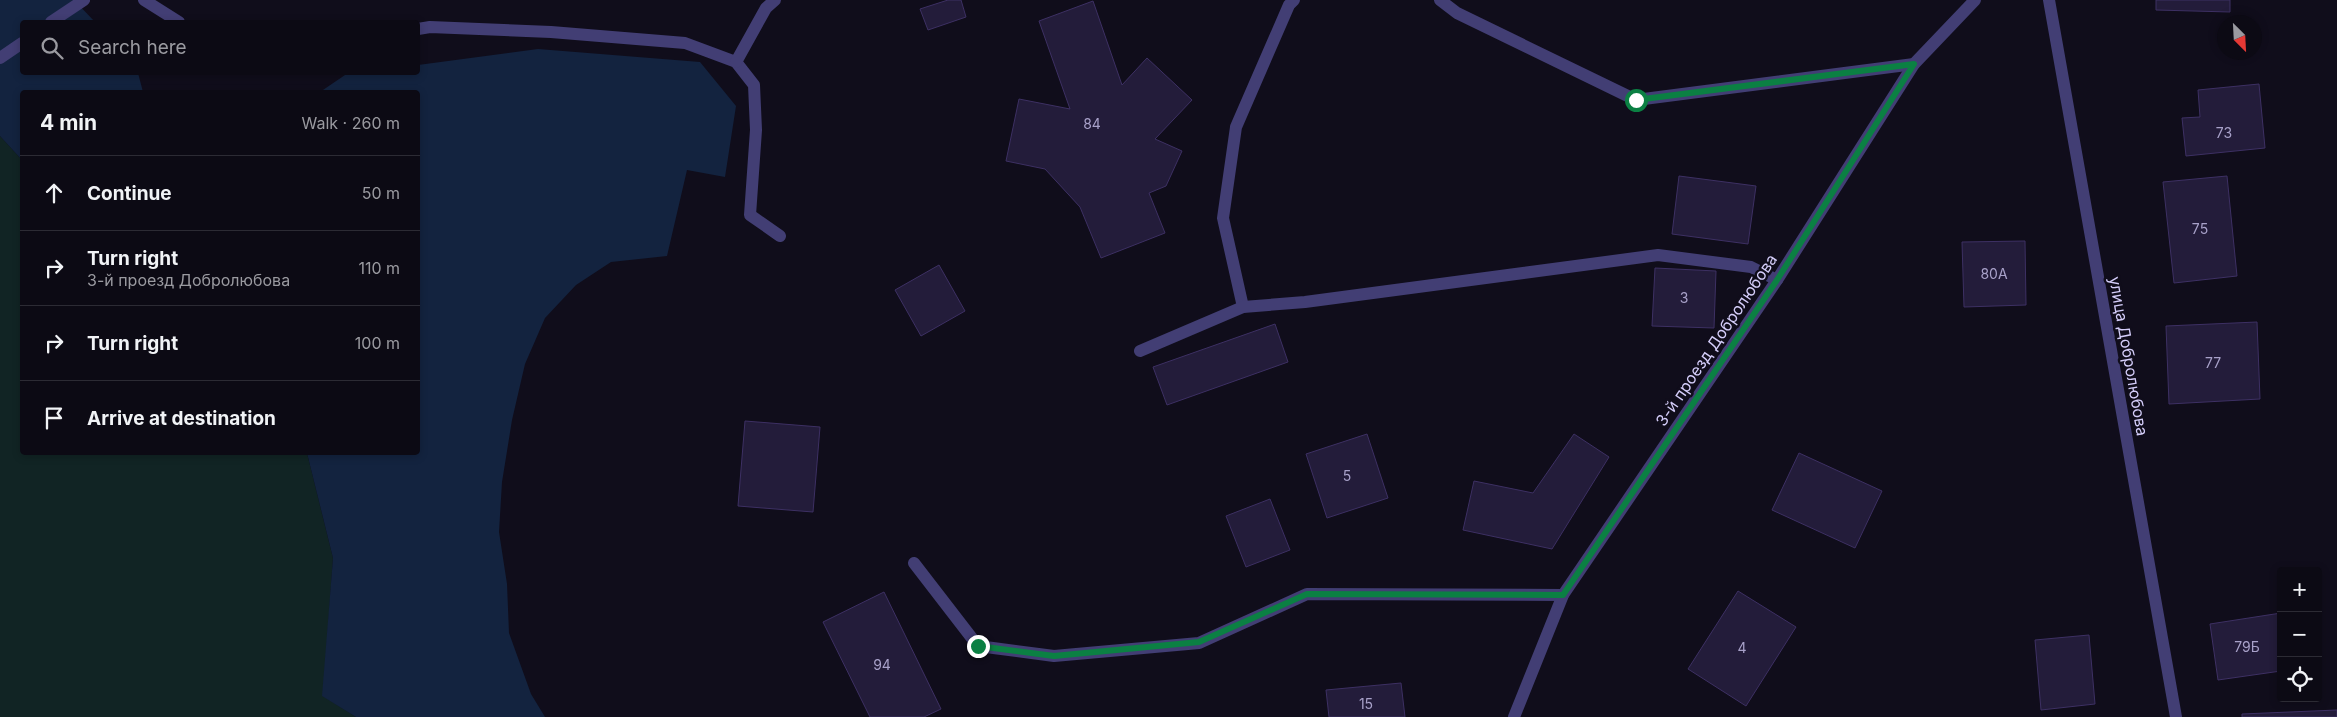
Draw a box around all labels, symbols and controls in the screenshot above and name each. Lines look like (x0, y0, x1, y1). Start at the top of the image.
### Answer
north arrow (2217, 15, 2262, 60)
search box (20, 20, 420, 75)
icon: search (38, 34, 66, 62)
text: Search here (78, 36, 187, 59)
route start (1625, 89, 1648, 112)
text: 4 min (40, 110, 97, 135)
text: Walk · 260 m (302, 113, 400, 133)
house number: 84 (1083, 115, 1101, 132)
house number: 73 (2216, 124, 2232, 141)
icon: ahead (40, 179, 68, 207)
text: Continue (87, 182, 172, 205)
text: 50 m (362, 183, 400, 203)
house number: 75 (2192, 220, 2208, 237)
text: Turn right (87, 247, 178, 270)
street label: 3-й проезд Добролюбова (1651, 250, 1781, 430)
icon: right (40, 254, 68, 282)
text: 110 m (358, 258, 400, 278)
house number: 80А (1980, 265, 2008, 282)
text: 3-й проезд Добролюбова (87, 270, 290, 290)
street label: улица Добролюбова (2105, 275, 2153, 437)
house number: 3 (1680, 289, 1688, 306)
icon: right (40, 329, 68, 357)
text: Turn right (87, 332, 178, 355)
text: 100 m (355, 333, 400, 353)
house number: 77 (2205, 354, 2221, 371)
icon: arrive (40, 404, 68, 432)
text: Arrive at destination (87, 407, 276, 430)
house number: 5 (1343, 467, 1351, 484)
map controls (2277, 567, 2322, 702)
button: + (2277, 567, 2322, 612)
button: − (2277, 612, 2322, 657)
route end (967, 635, 990, 658)
house number: 79Б (2234, 638, 2260, 655)
house number: 4 (1737, 639, 1747, 656)
house number: 94 (873, 656, 891, 673)
button: locate (2277, 657, 2322, 702)
house number: 15 (1359, 695, 1373, 712)

